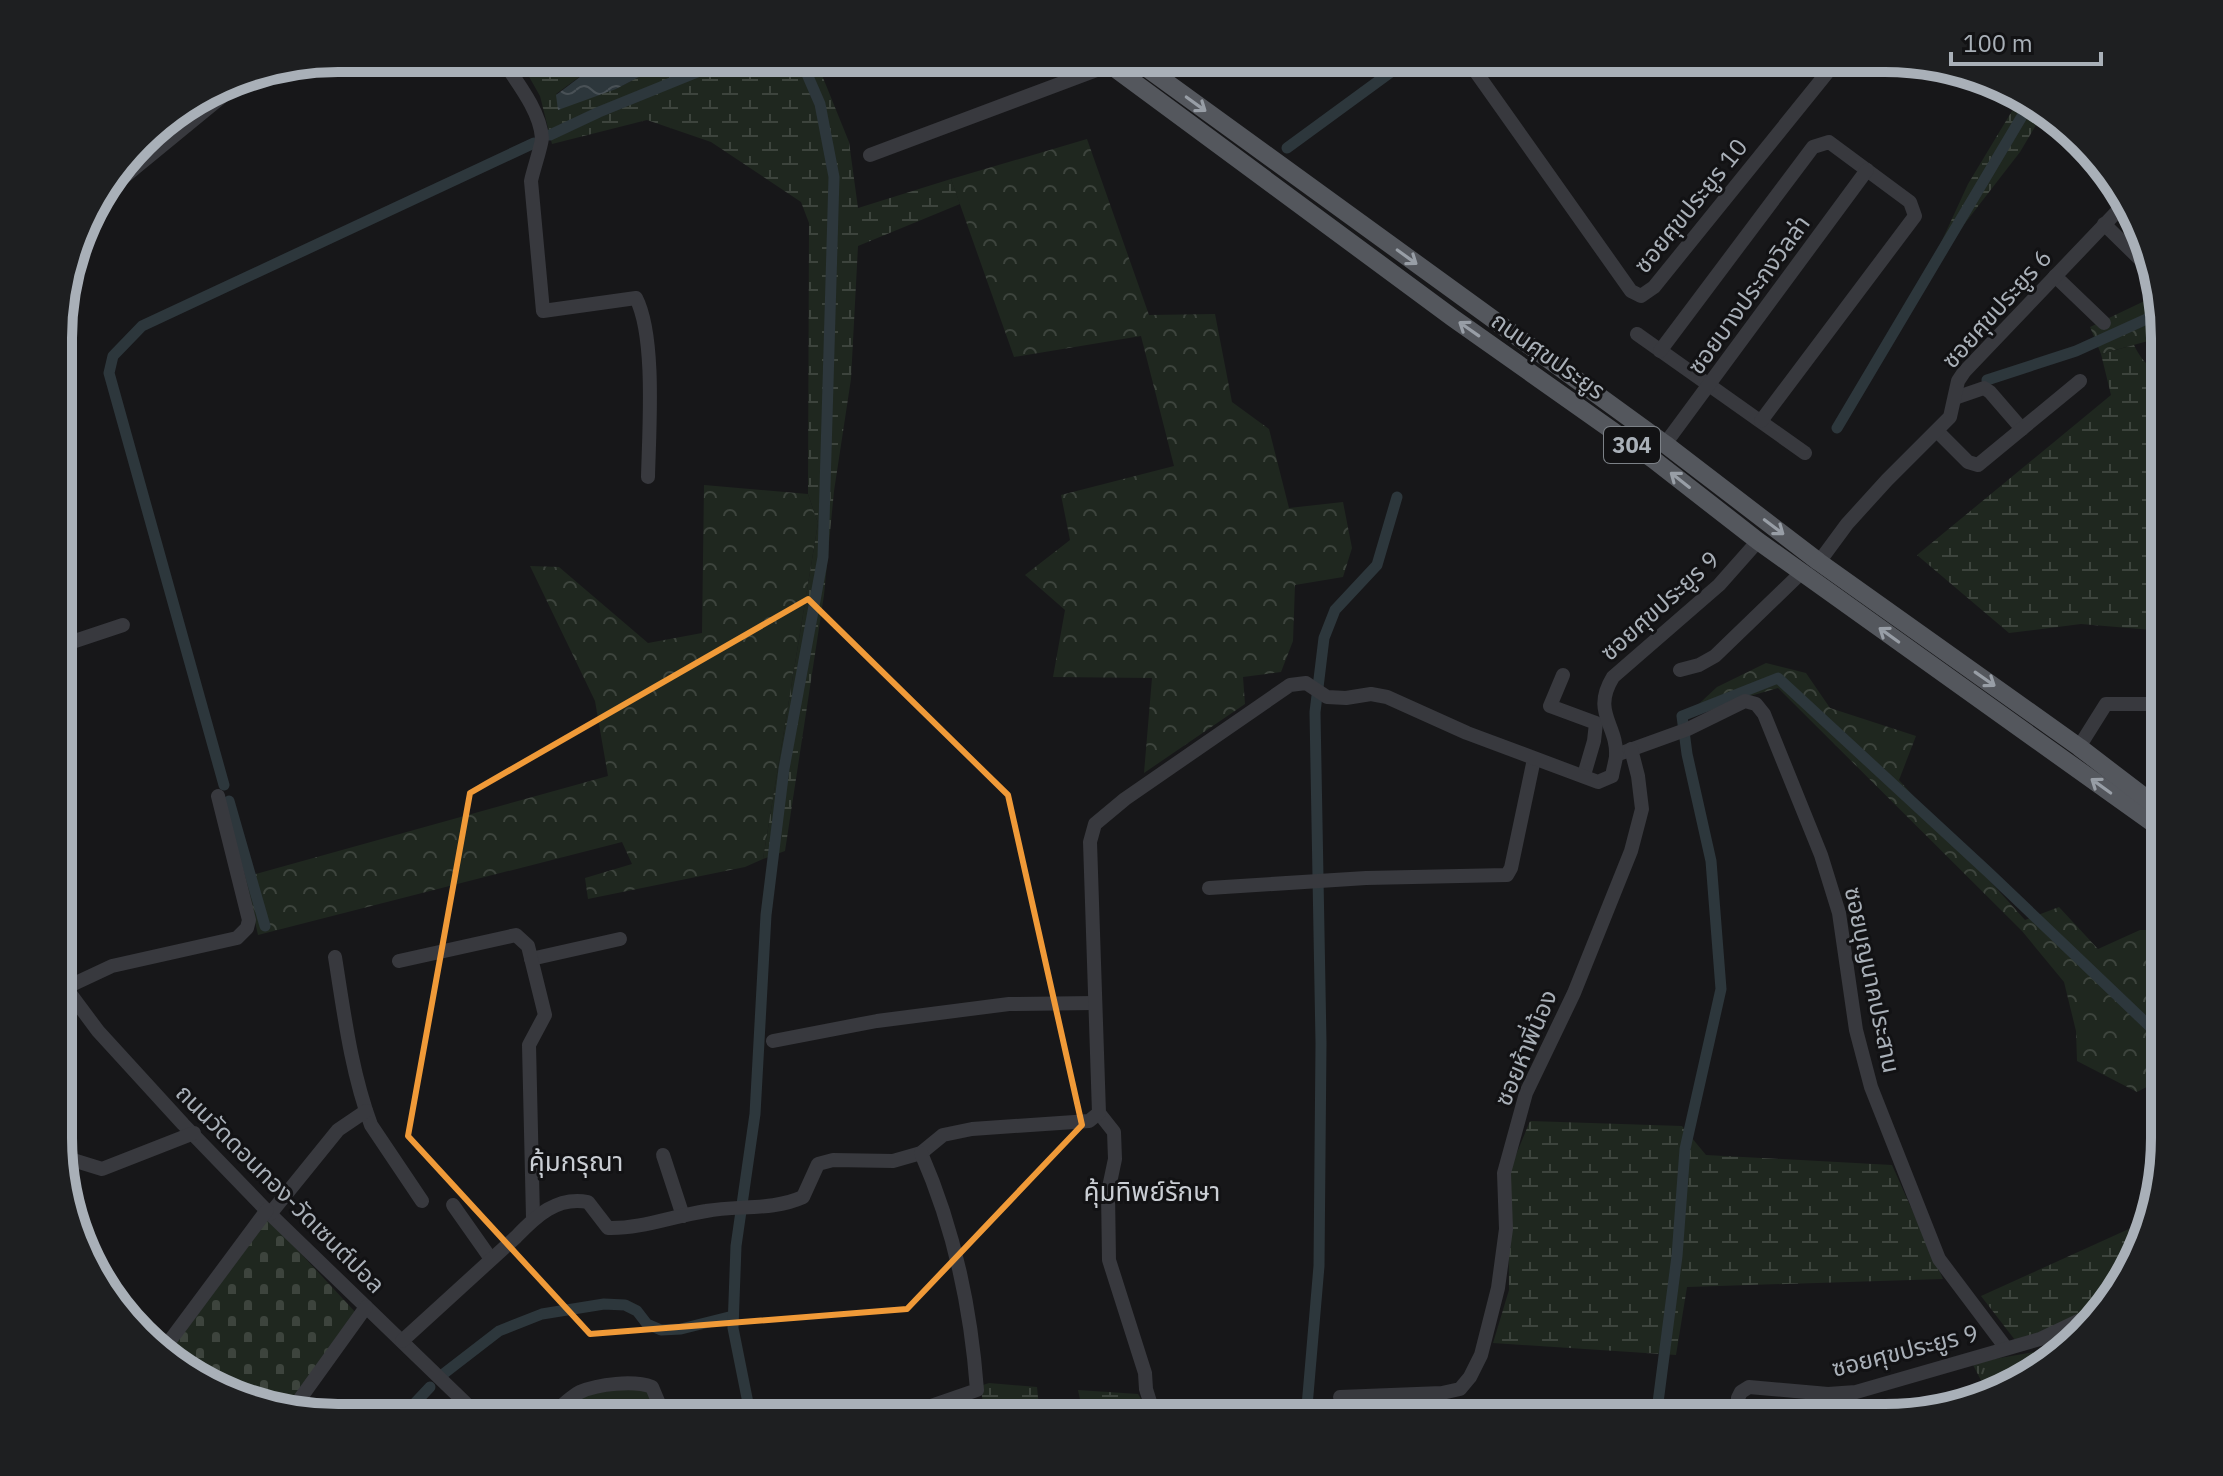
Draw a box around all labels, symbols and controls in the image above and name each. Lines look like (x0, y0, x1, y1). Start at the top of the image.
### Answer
scale bar (1951, 16, 2101, 66)
text: 100 m (1963, 27, 2033, 59)
one-way arrow (1185, 96, 1207, 112)
street label: ซอยศุขประยูร 10 (1626, 131, 1754, 279)
street label: ซอยบางประกงวิลล่า (1680, 209, 1817, 380)
street label: ซอยศุขประยูร 6 (1934, 242, 2058, 375)
one-way arrow (1395, 249, 1417, 265)
street label: ถนนศุขประยูร (1485, 304, 1612, 406)
one-way arrow (1458, 321, 1480, 337)
road number: 304 (1604, 427, 1660, 463)
one-way arrow (1670, 472, 1691, 489)
one-way arrow (1763, 519, 1784, 536)
street label: ซอยศุขประยูร 9 (1593, 543, 1726, 667)
one-way arrow (1879, 626, 1901, 643)
one-way arrow (1973, 671, 1995, 687)
one-way arrow (2091, 778, 2112, 795)
street label: ซอยบุญนาคประสาน (1838, 884, 1908, 1076)
street label: ซอยห้าพี่น้อง (1486, 985, 1564, 1111)
street label: ถนนวัดดอนทอง-วัดเซนต์ปอล (169, 1077, 392, 1300)
district label: คุ้มกรุณา (529, 1144, 623, 1178)
district label: คุ้มทิพย์รักษา (1084, 1174, 1220, 1208)
street label: ซอยศุขประยูร 9 (1828, 1316, 1981, 1384)

